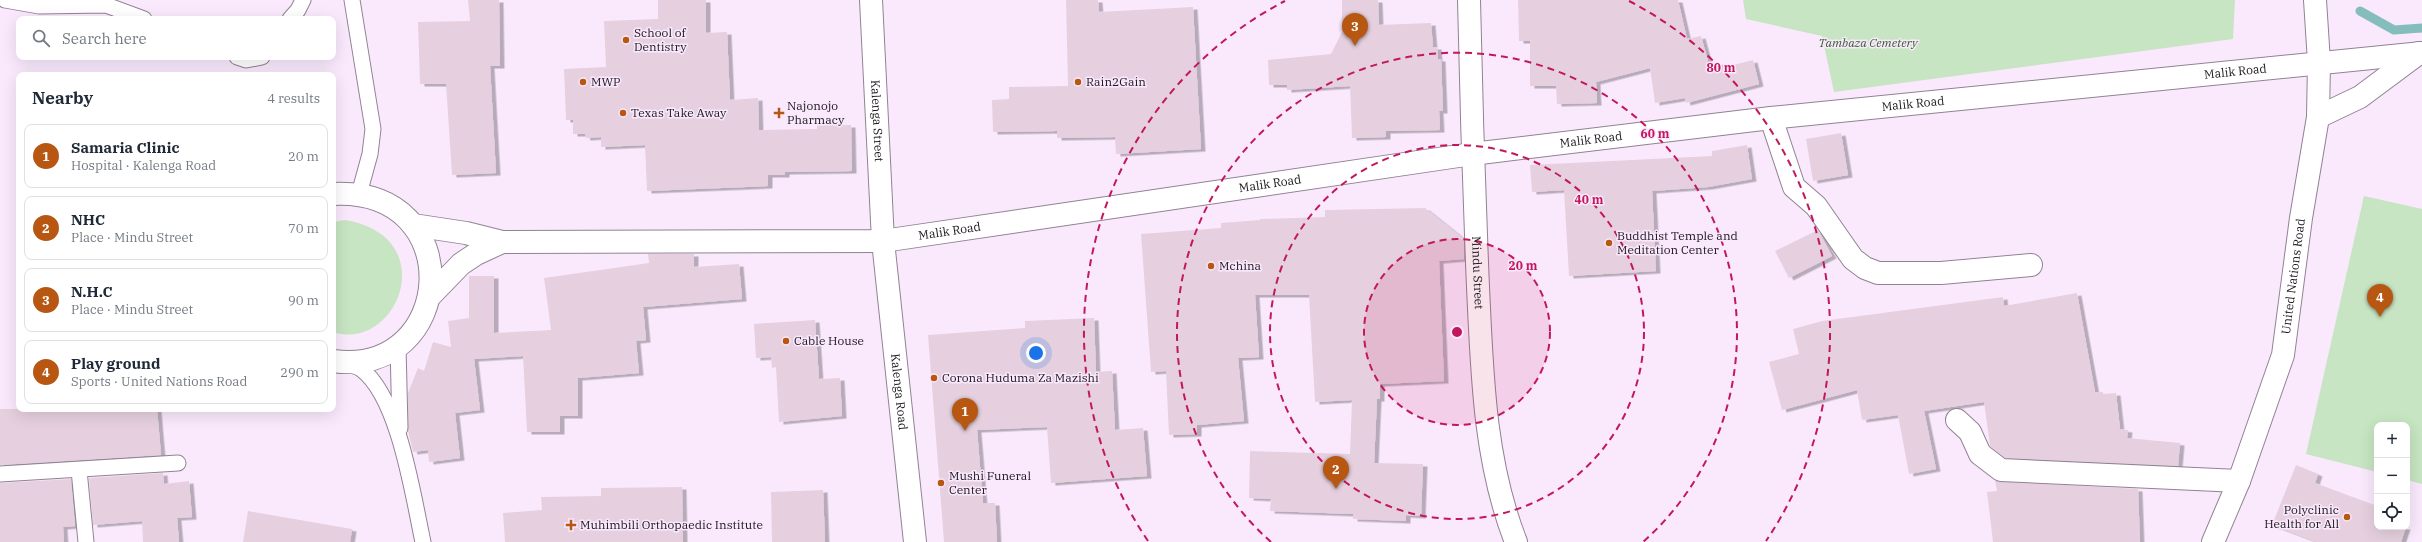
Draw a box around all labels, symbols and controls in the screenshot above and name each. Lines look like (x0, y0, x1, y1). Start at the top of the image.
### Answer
pin: 3 (1342, 13, 1368, 46)
search box (16, 16, 336, 60)
place label: School of Dentistry (634, 25, 687, 54)
icon: search (30, 27, 52, 49)
text: Search here (62, 29, 147, 48)
marker: School of Dentistry (621, 35, 631, 45)
park label: Tambaza Cemetery (1819, 35, 1919, 50)
text: 80 m (1707, 60, 1736, 75)
street label: Malik Road (2203, 61, 2267, 82)
place label: MWP (591, 74, 621, 89)
place label: Rain2Gain (1086, 74, 1146, 89)
marker: MWP (578, 77, 588, 87)
marker: Rain2Gain (1073, 77, 1083, 87)
street label: Kalenga Street (868, 79, 887, 162)
text: Nearby (32, 87, 93, 109)
text: 4 results (267, 90, 320, 107)
street label: Malik Road (1881, 93, 1945, 114)
place label: Najonojo Pharmacy (787, 98, 845, 127)
place label: Texas Take Away (631, 105, 727, 120)
marker: Texas Take Away (618, 108, 628, 118)
marker: Najonojo Pharmacy (774, 108, 784, 118)
text: 60 m (1641, 126, 1670, 141)
street label: Malik Road (1559, 128, 1623, 150)
text: Samaria Clinic (71, 138, 179, 157)
text: 1 (42, 148, 50, 165)
text: 20 m (288, 148, 319, 165)
text: Hospital · Kalenga Road (71, 157, 216, 174)
street label: Malik Road (1238, 171, 1302, 195)
text: 40 m (1575, 192, 1604, 207)
text: NHC (71, 210, 105, 229)
street label: United Nations Road (2278, 218, 2308, 335)
street label: Malik Road (917, 219, 982, 243)
text: 2 (42, 220, 50, 237)
text: 70 m (288, 220, 319, 237)
place label: Buddhist Temple and Meditation Center (1617, 228, 1738, 257)
text: Place · Mindu Street (71, 229, 193, 246)
street label: Mindu Street (1469, 236, 1487, 310)
marker: Buddhist Temple and Meditation Center (1604, 238, 1614, 248)
place label: Mchina (1219, 258, 1262, 273)
text: 20 m (1509, 258, 1538, 273)
marker: Mchina (1206, 261, 1216, 271)
text: N.H.C (71, 282, 112, 301)
pin: 4 (2367, 284, 2393, 317)
text: 3 (42, 292, 50, 309)
text: 90 m (288, 292, 319, 309)
text: Place · Mindu Street (71, 301, 193, 318)
centre of rings (1450, 325, 1464, 339)
place label: Cable House (794, 333, 864, 348)
marker: Cable House (781, 336, 791, 346)
your location (1026, 343, 1046, 363)
street label: Kalenga Road (888, 353, 911, 431)
text: Play ground (71, 354, 161, 373)
text: 4 (42, 364, 50, 381)
text: 290 m (280, 364, 319, 381)
place label: Corona Huduma Za Mazishi (942, 370, 1099, 385)
text: Sports · United Nations Road (71, 373, 247, 390)
marker: Corona Huduma Za Mazishi (929, 373, 939, 383)
pin: 1 (952, 398, 978, 431)
map controls (2374, 422, 2410, 530)
button: + (2374, 422, 2410, 458)
pin: 2 (1323, 456, 1349, 489)
button: − (2374, 458, 2410, 494)
place label: Mushi Funeral Center (949, 468, 1031, 497)
marker: Mushi Funeral Center (936, 478, 946, 488)
button: locate (2374, 494, 2410, 530)
place label: Polyclinic Health for All (2264, 502, 2339, 531)
marker: Polyclinic Health for All (2342, 512, 2352, 522)
place label: Muhimbili Orthopaedic Institute (580, 517, 763, 532)
marker: Muhimbili Orthopaedic Institute (565, 519, 577, 531)

